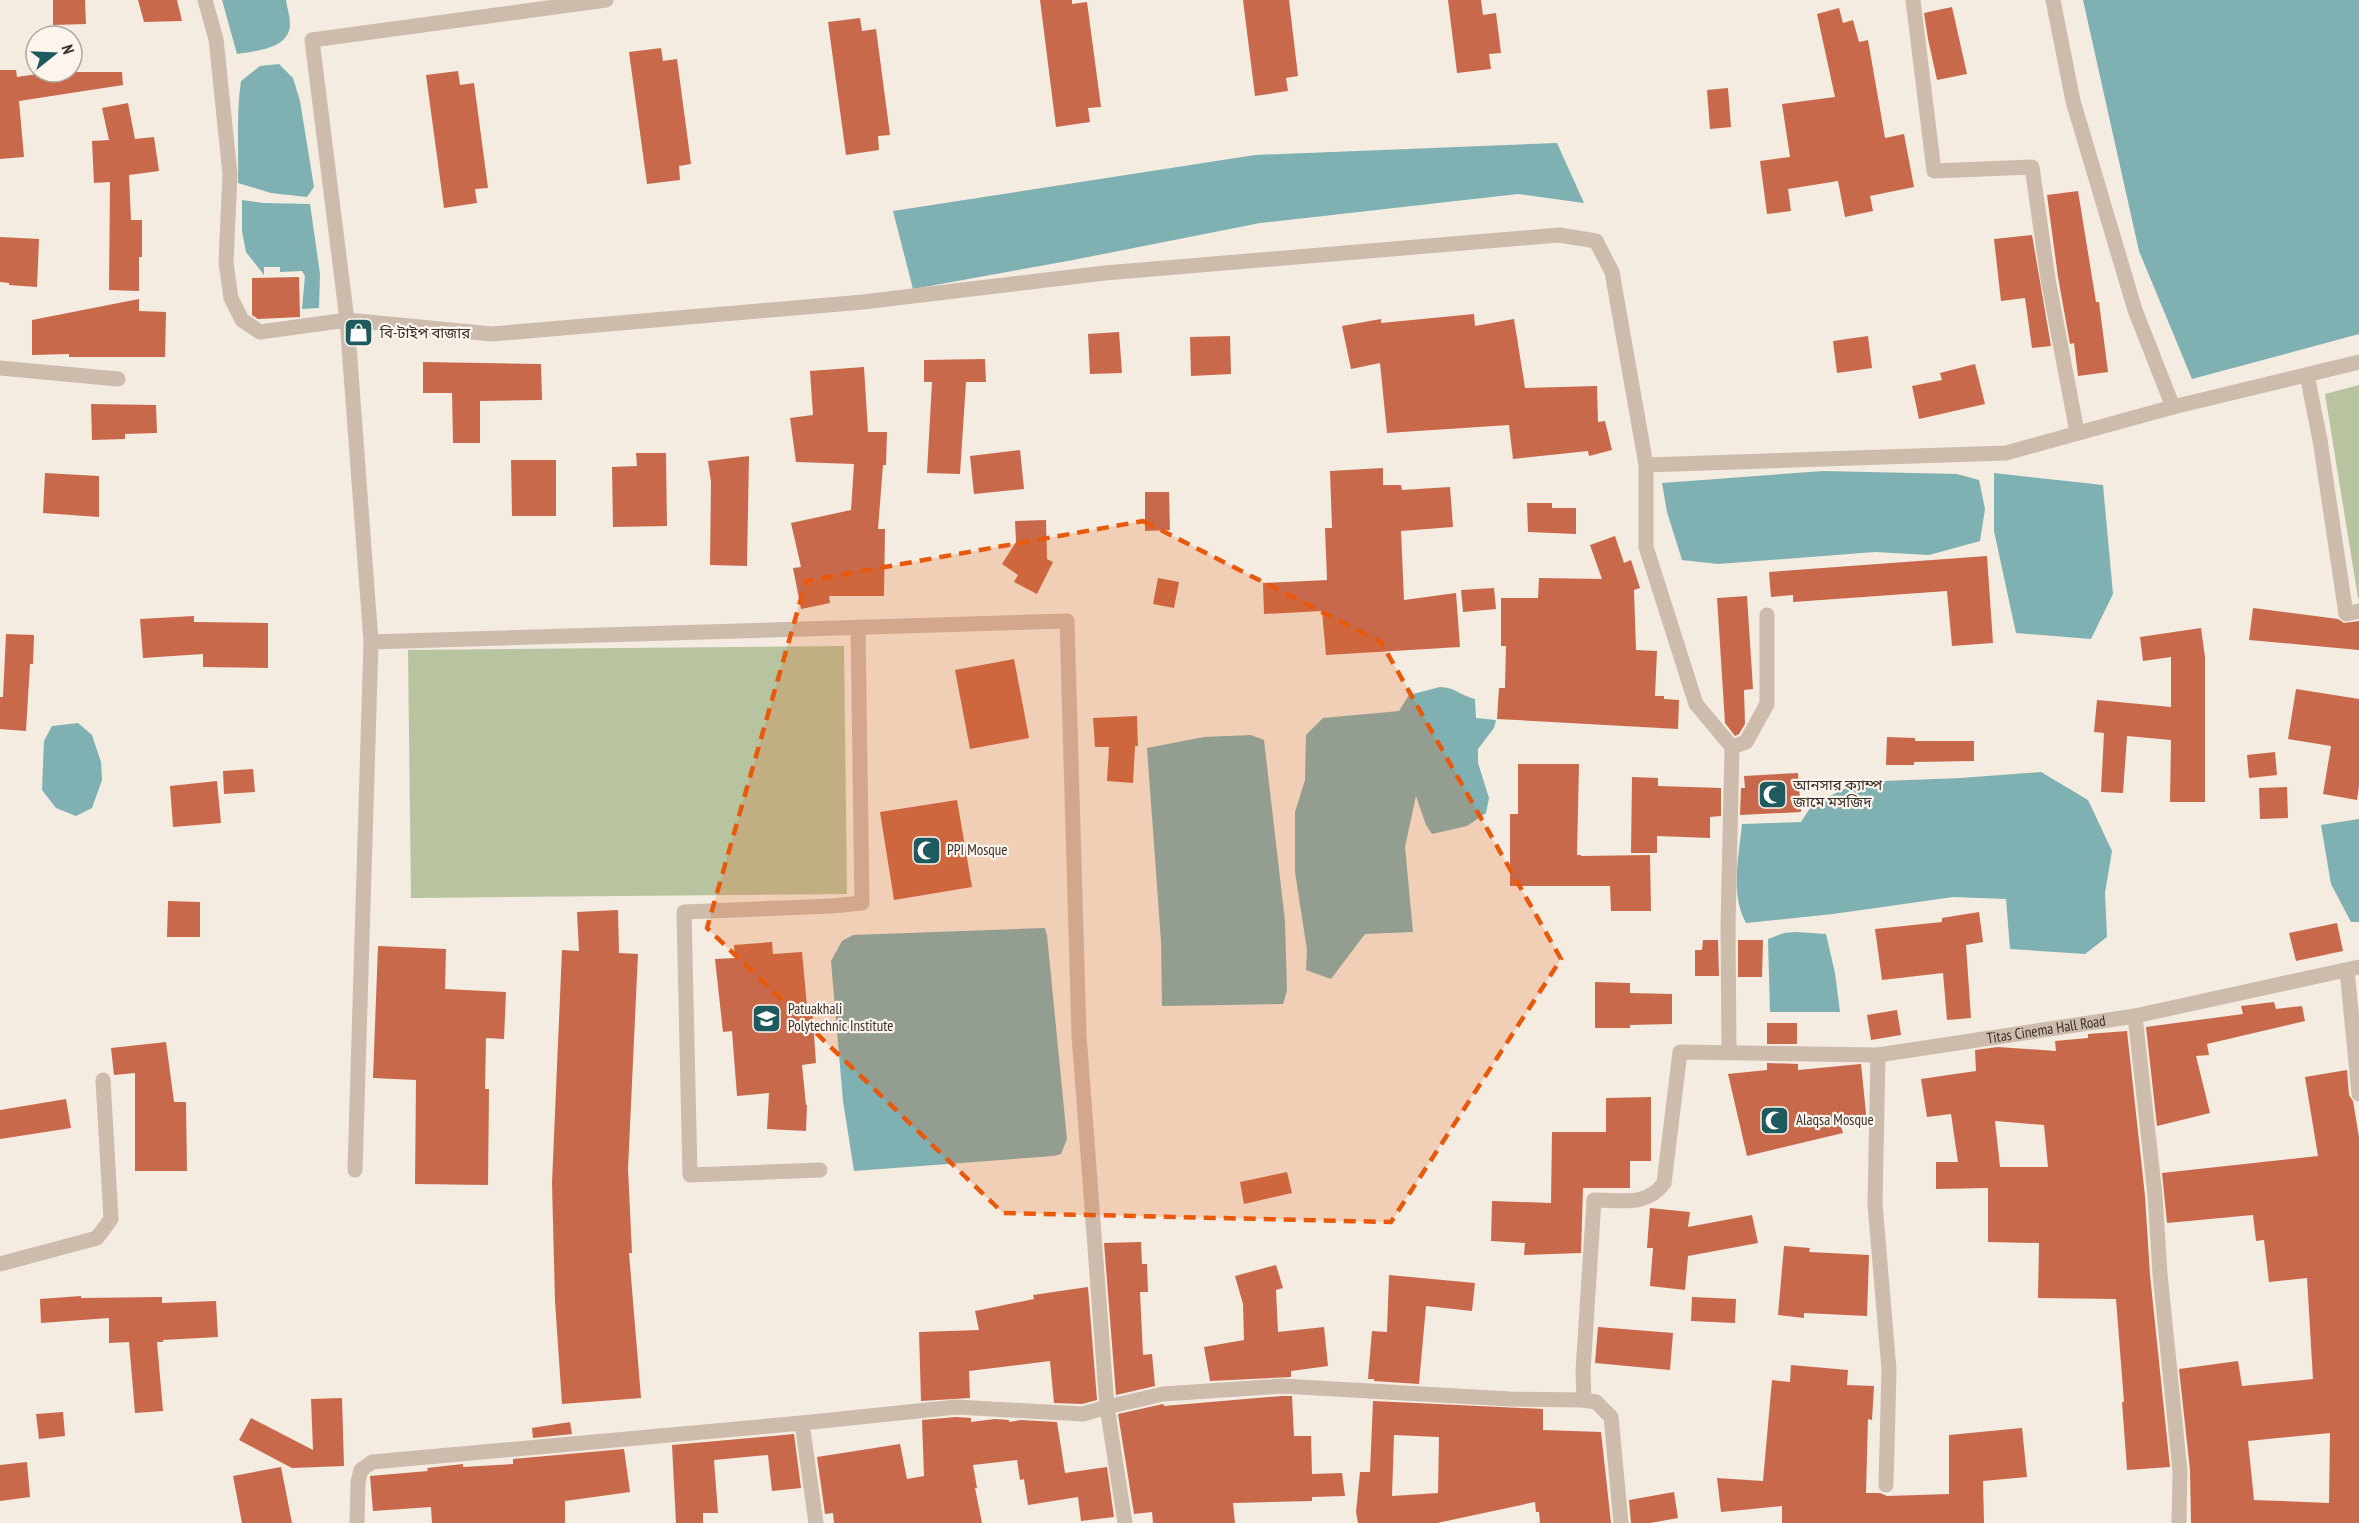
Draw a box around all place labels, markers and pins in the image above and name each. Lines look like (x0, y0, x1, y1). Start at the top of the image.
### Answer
shop icon: বি-টাইপ বাজার (343, 317, 375, 349)
place label: বি-টাইপ বাজার (379, 323, 471, 342)
place label: আনসার ক্যাম্প জামে মসজিদ (1792, 775, 1883, 811)
mosque icon: আনসার ক্যাম্প জামে মসজিদ (1756, 778, 1788, 810)
mosque icon: PPI Mosque (910, 834, 942, 866)
place label: PPI Mosque (947, 840, 1008, 859)
place label: Patuakhali Polytechnic Institute (788, 999, 893, 1035)
school or university icon: Patuakhali Polytechnic Institute (751, 1002, 783, 1034)
mosque icon: Alaqsa Mosque (1759, 1104, 1791, 1136)
place label: Alaqsa Mosque (1796, 1110, 1874, 1129)

